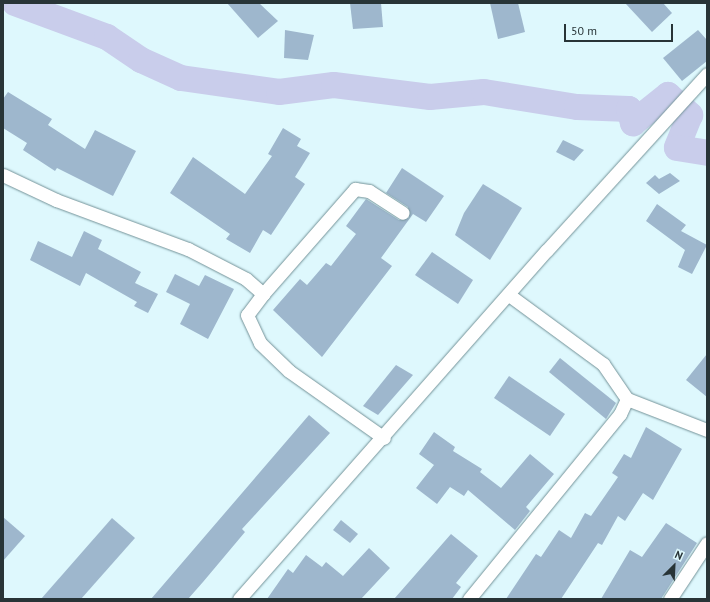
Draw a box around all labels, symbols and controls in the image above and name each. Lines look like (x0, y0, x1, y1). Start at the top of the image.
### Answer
scale bar (566, 16, 675, 42)
text: 50 m (571, 23, 597, 38)
north arrow (654, 546, 694, 586)
text: N (673, 547, 685, 563)

